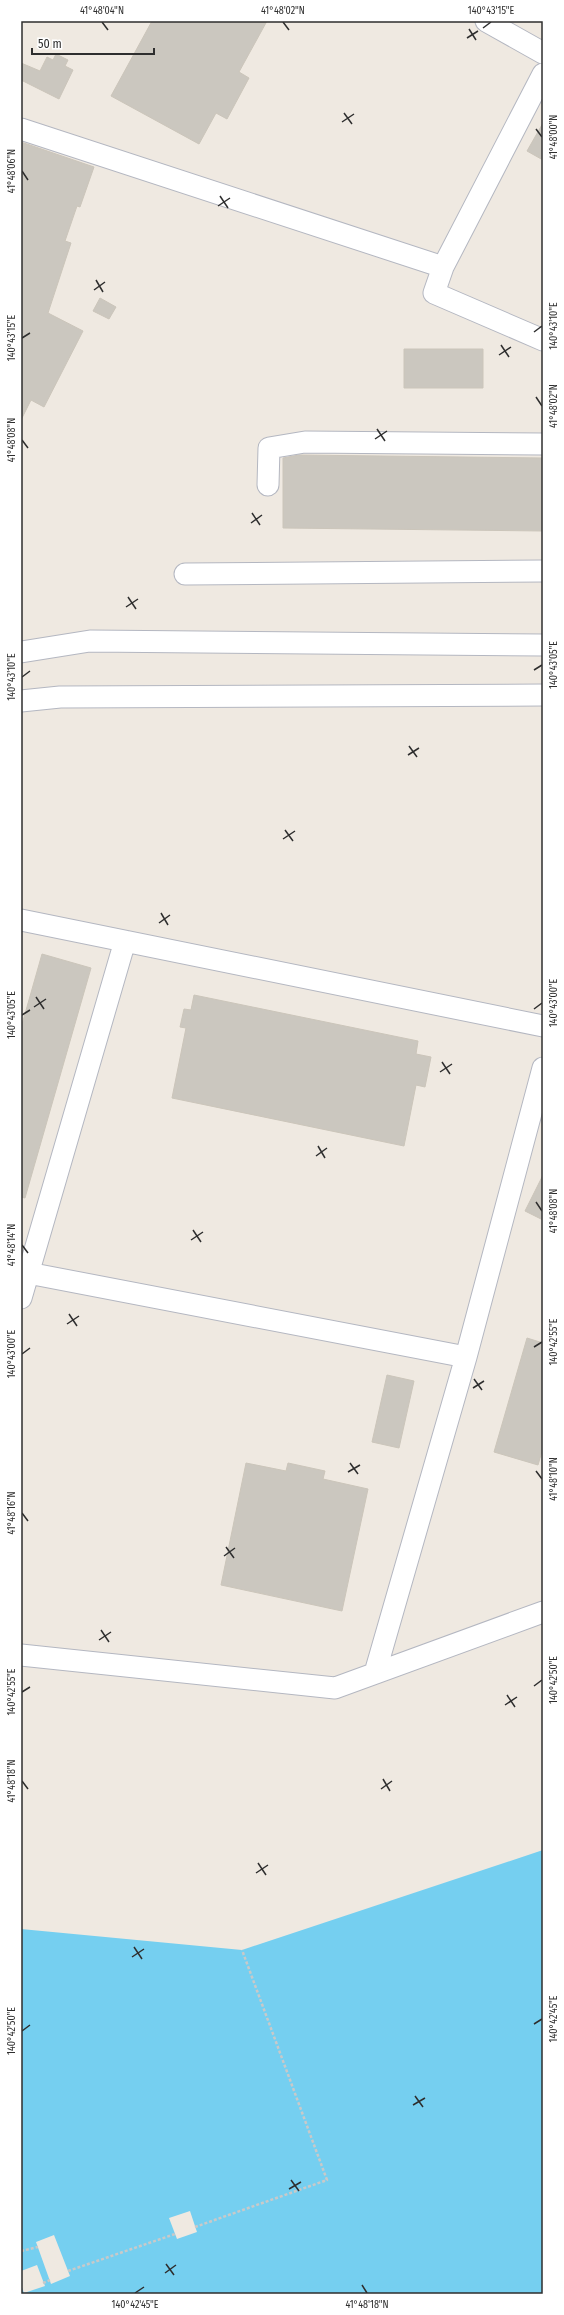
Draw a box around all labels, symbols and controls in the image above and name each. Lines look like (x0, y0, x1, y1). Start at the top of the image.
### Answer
text: 41°48'04"N (80, 5, 124, 17)
text: 41°48'02"N (261, 5, 305, 17)
text: 140°43'15"E (468, 5, 515, 17)
scale bar (32, 30, 154, 56)
text: 50 m (38, 37, 62, 51)
text: 41°48'00"N (548, 115, 560, 159)
text: 41°48'06"N (6, 149, 18, 193)
text: 140°43'10"E (548, 302, 560, 350)
text: 140°43'15"E (6, 314, 18, 361)
text: 41°48'02"N (548, 384, 560, 428)
text: 41°48'08"N (6, 418, 18, 462)
text: 140°43'05"E (548, 641, 560, 689)
text: 140°43'10"E (6, 653, 18, 701)
text: 140°43'00"E (548, 978, 560, 1027)
text: 140°43'05"E (6, 991, 18, 1039)
text: 41°48'08"N (548, 1189, 560, 1233)
text: 41°48'14"N (6, 1224, 18, 1266)
text: 140°42'55"E (548, 1318, 560, 1366)
text: 140°43'00"E (6, 1329, 18, 1378)
text: 41°48'10"N (548, 1457, 560, 1501)
text: 41°48'16"N (6, 1491, 18, 1535)
text: 140°42'50"E (548, 1656, 560, 1704)
text: 140°42'55"E (6, 1668, 18, 1716)
text: 41°48'18"N (6, 1759, 18, 1803)
text: 140°42'45"E (548, 1995, 560, 2042)
text: 140°42'50"E (6, 2007, 18, 2055)
text: 140°42'45"E (112, 2299, 159, 2311)
text: 41°48'18"N (345, 2299, 389, 2311)

